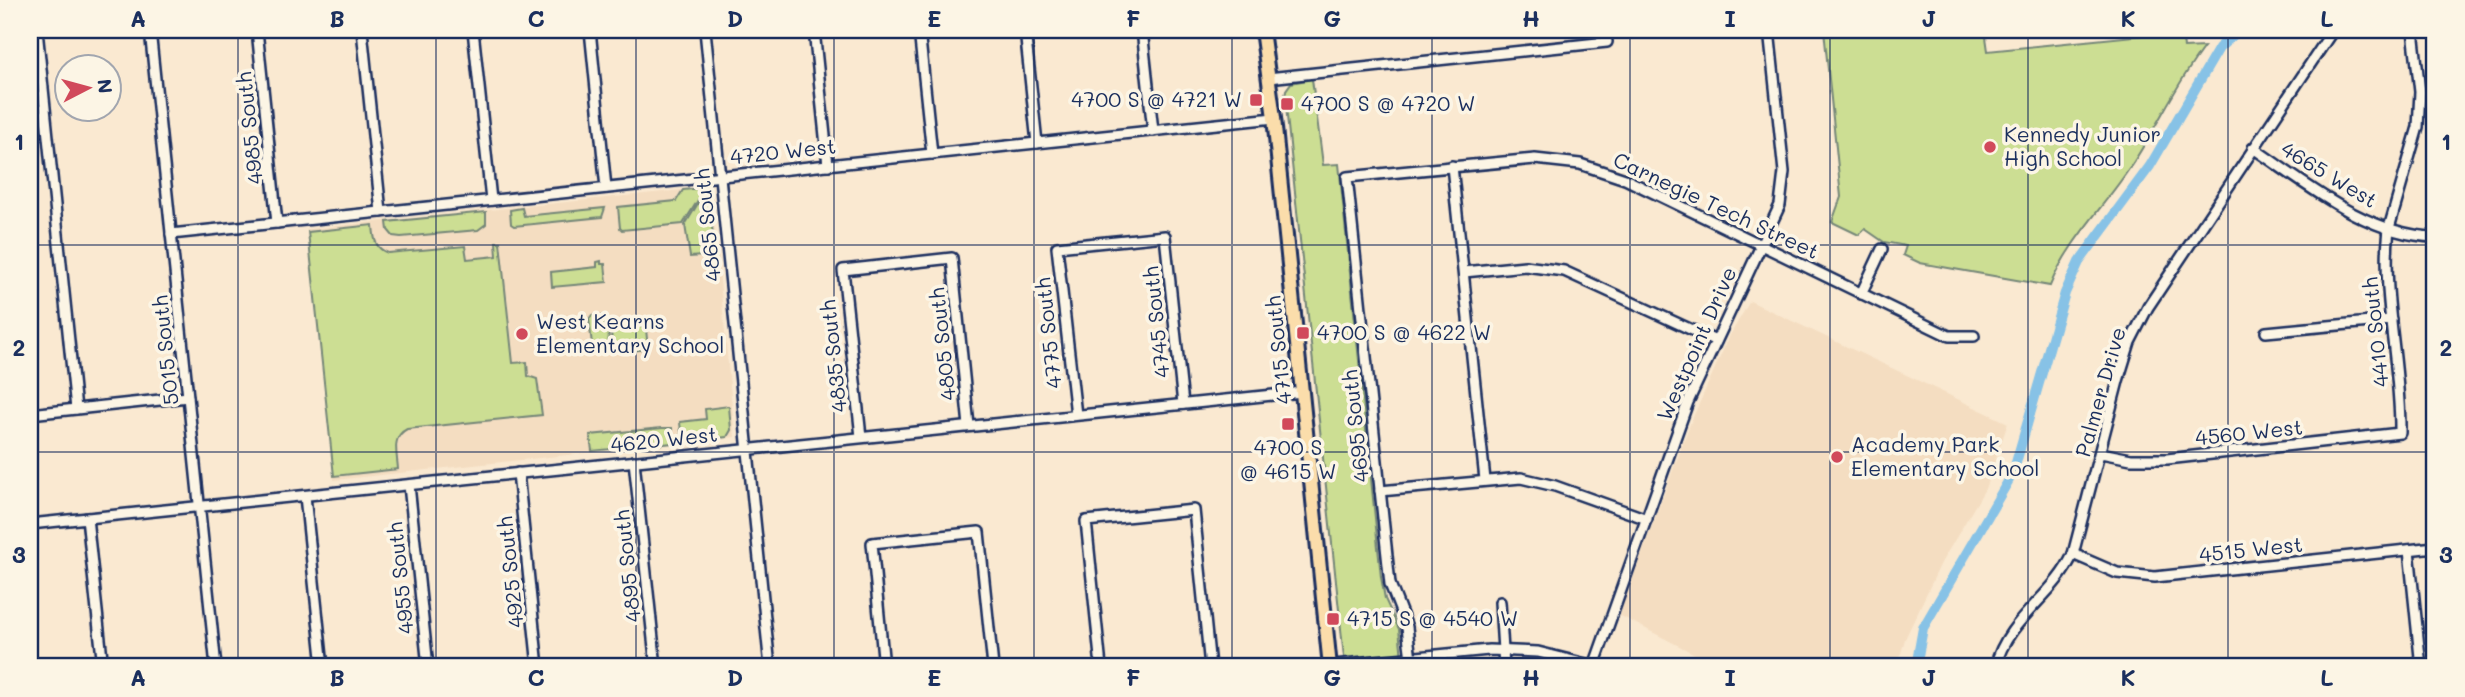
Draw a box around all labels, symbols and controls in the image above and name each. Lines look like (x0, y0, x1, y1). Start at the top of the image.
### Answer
text: A (130, 3, 146, 33)
text: B (329, 3, 345, 33)
text: C (527, 3, 545, 33)
text: D (727, 3, 743, 33)
text: E (927, 3, 941, 33)
text: F (1126, 3, 1140, 33)
text: G (1323, 3, 1341, 33)
text: H (1522, 3, 1540, 33)
text: I (1724, 3, 1736, 33)
text: J (1921, 3, 1937, 33)
text: K (2120, 3, 2136, 33)
text: L (2320, 3, 2334, 33)
north arrow (52, 52, 122, 122)
street label: 4985 South (229, 70, 268, 186)
text: N (92, 78, 119, 95)
place label: 4700 S @ 4721 W (1071, 85, 1242, 112)
place label: 4700 S @ 4720 W (1301, 89, 1475, 116)
marker: 4700 S @ 4721 W (1248, 92, 1264, 108)
marker: 4700 S @ 4720 W (1279, 96, 1295, 112)
place label: Kennedy Junior High School (2004, 120, 2161, 171)
text: 1 (14, 126, 24, 156)
text: 1 (2441, 126, 2451, 156)
street label: 4720 West (729, 132, 837, 169)
street label: 4665 West (2277, 134, 2383, 213)
marker: Kennedy Junior High School (1982, 139, 1998, 155)
street label: Carnegie Tech Street (1609, 145, 1824, 264)
street label: 4865 South (687, 167, 726, 283)
street label: Westpoint Drive (1650, 262, 1742, 425)
street label: 4745 South (1136, 265, 1175, 379)
street label: 4775 South (1028, 276, 1067, 390)
street label: 4410 South (2355, 276, 2394, 389)
street label: 4805 South (922, 286, 961, 402)
street label: 5015 South (145, 294, 184, 406)
street label: 4715 South (1258, 294, 1297, 406)
street label: 4835 South (813, 298, 852, 414)
place label: West Kearns Elementary School (536, 307, 724, 358)
place label: 4700 S @ 4622 W (1317, 318, 1491, 345)
street label: Palmer Drive (2068, 324, 2131, 460)
marker: 4700 S @ 4622 W (1295, 325, 1311, 341)
marker: West Kearns Elementary School (514, 326, 530, 342)
text: 2 (13, 332, 25, 362)
text: 2 (2440, 332, 2452, 362)
street label: 4695 South (1335, 368, 1374, 484)
street label: 4560 West (2194, 412, 2304, 451)
marker: 4700 S @ 4615 W (1280, 416, 1296, 432)
street label: 4620 West (609, 419, 719, 458)
place label: Academy Park Elementary School (1851, 430, 2039, 481)
place label: 4700 S @ 4615 W (1239, 433, 1337, 484)
marker: Academy Park Elementary School (1829, 449, 1845, 465)
street label: 4895 South (607, 508, 646, 624)
street label: 4925 South (490, 515, 529, 629)
street label: 4955 South (380, 521, 419, 636)
street label: 4515 West (2198, 530, 2304, 567)
text: 3 (12, 539, 26, 569)
text: 3 (2439, 539, 2453, 569)
place label: 4715 S @ 4540 W (1347, 604, 1518, 631)
marker: 4715 S @ 4540 W (1325, 611, 1341, 627)
text: A (130, 662, 146, 692)
text: B (329, 662, 345, 692)
text: C (527, 662, 545, 692)
text: D (727, 662, 743, 692)
text: E (927, 662, 941, 692)
text: F (1126, 662, 1140, 692)
text: G (1323, 662, 1341, 692)
text: H (1522, 662, 1540, 692)
text: I (1724, 662, 1736, 692)
text: J (1921, 662, 1937, 692)
text: K (2120, 662, 2136, 692)
text: L (2320, 662, 2334, 692)

